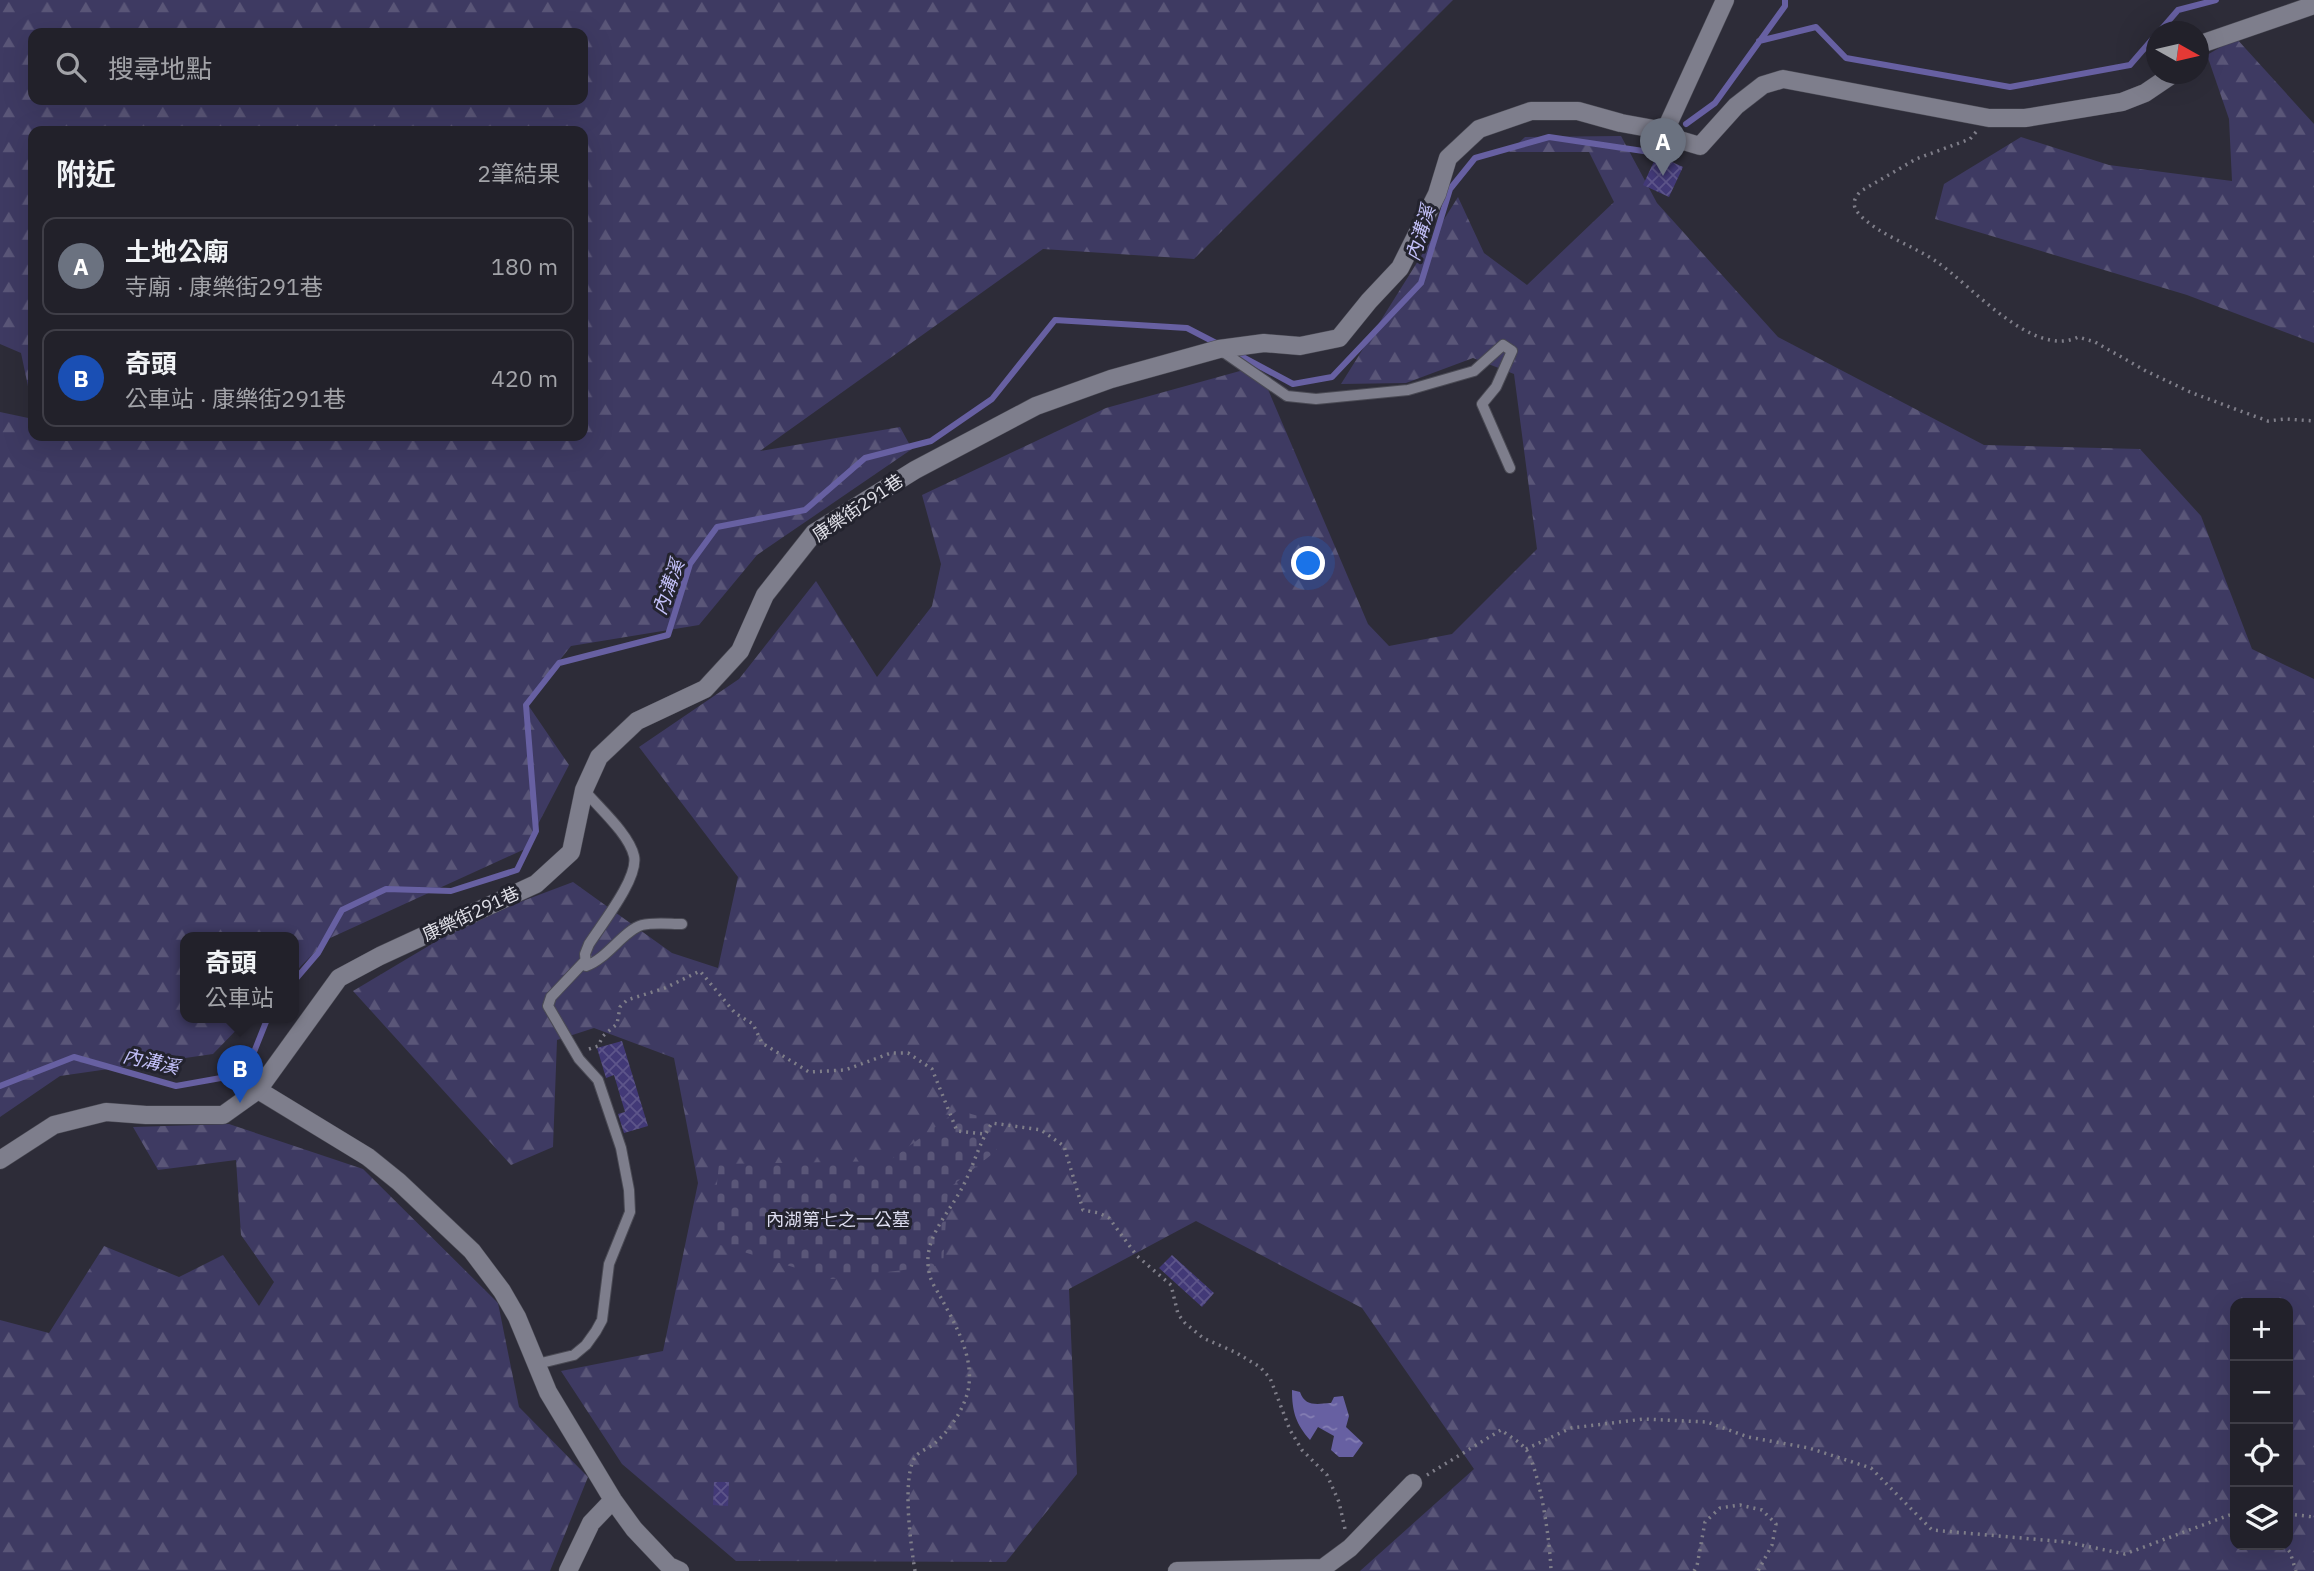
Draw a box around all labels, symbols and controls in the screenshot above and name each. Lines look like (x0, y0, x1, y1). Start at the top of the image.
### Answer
north arrow (2146, 21, 2209, 84)
search box (28, 28, 588, 105)
icon: search (52, 48, 90, 86)
text: 搜尋地點 (108, 51, 212, 85)
pin: A (1640, 118, 1686, 176)
text: 附近 (56, 154, 116, 193)
text: 2筆結果 (477, 158, 560, 188)
water label: 內溝溪 (1400, 199, 1441, 264)
text: 土地公廟 (125, 234, 229, 268)
text: A (73, 251, 89, 281)
text: 180 m (491, 251, 558, 281)
text: 寺廟 · 康樂街291巷 (125, 271, 323, 301)
text: 奇頭 (125, 346, 177, 380)
text: B (73, 363, 89, 393)
text: 420 m (491, 363, 558, 393)
text: 公車站 · 康樂街291巷 (125, 383, 346, 413)
street label: 康樂街291巷 (808, 469, 907, 546)
your location (1291, 546, 1325, 580)
water label: 內溝溪 (647, 553, 690, 618)
street label: 康樂街291巷 (419, 881, 523, 946)
popup (180, 932, 299, 1023)
text: 奇頭 (205, 945, 257, 979)
text: 公車站 (205, 982, 274, 1012)
water label: 內溝溪 (121, 1043, 184, 1080)
pin: B (217, 1045, 263, 1103)
park label: 內湖第七之一公墓 (766, 1208, 910, 1231)
map controls (2230, 1298, 2293, 1550)
button: + (2230, 1298, 2293, 1361)
button: − (2230, 1361, 2293, 1424)
button: locate (2230, 1424, 2293, 1487)
button: layers (2230, 1487, 2293, 1550)

